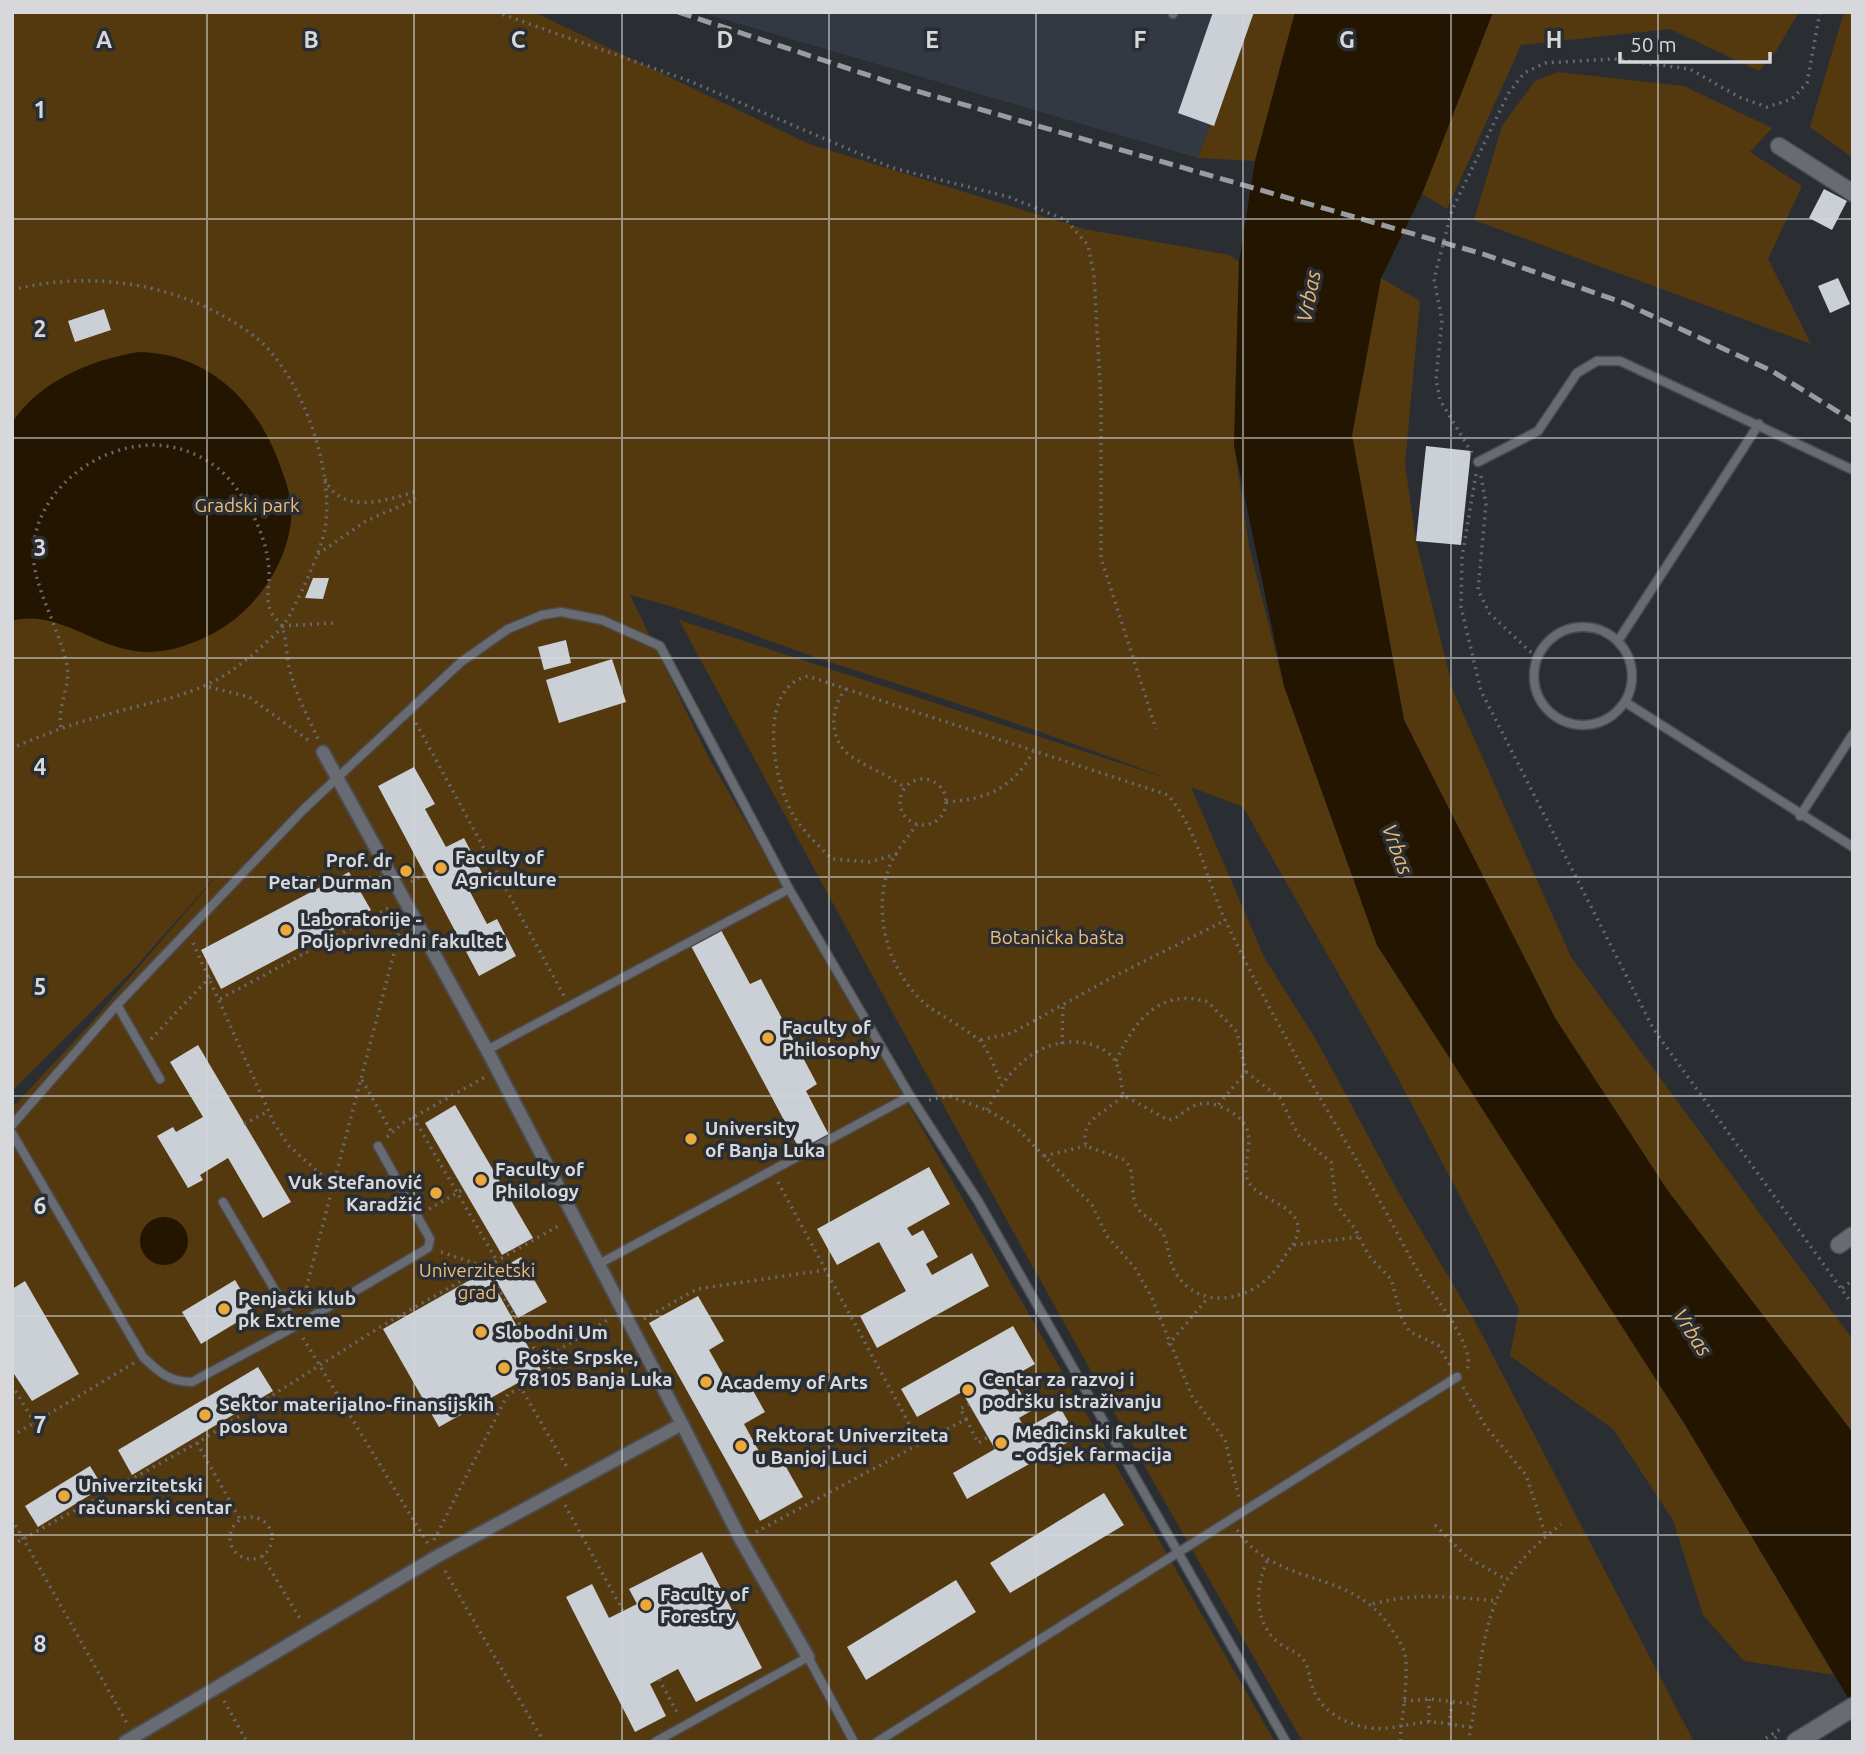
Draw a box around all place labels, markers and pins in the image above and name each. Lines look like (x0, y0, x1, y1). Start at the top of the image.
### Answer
place label: Faculty of Agriculture (455, 846, 557, 890)
place label: Prof. dr Petar Durman (268, 849, 392, 893)
marker: Faculty of Agriculture (433, 860, 449, 876)
marker: Prof. dr Petar Durman (398, 863, 414, 879)
place label: Laboratorije - Poljoprivredni fakultet (300, 908, 503, 952)
marker: Laboratorije - Poljoprivredni fakultet (278, 922, 294, 938)
place label: Faculty of Philosophy (782, 1016, 880, 1060)
marker: Faculty of Philosophy (760, 1030, 776, 1046)
place label: University of Banja Luka (705, 1117, 825, 1161)
marker: University of Banja Luka (683, 1131, 699, 1147)
place label: Faculty of Philology (495, 1158, 584, 1202)
place label: Vuk Stefanović Karadžić (288, 1171, 422, 1215)
marker: Faculty of Philology (473, 1172, 489, 1188)
marker: Vuk Stefanović Karadžić (428, 1185, 444, 1201)
place label: Penjački klub pk Extreme (238, 1287, 356, 1331)
marker: Penjački klub pk Extreme (216, 1301, 232, 1317)
place label: Slobodni Um (495, 1321, 608, 1343)
marker: Slobodni Um (473, 1324, 489, 1340)
place label: Pošte Srpske, 78105 Banja Luka (518, 1346, 673, 1390)
marker: Pošte Srpske, 78105 Banja Luka (496, 1360, 512, 1376)
place label: Centar za razvoj i podršku istraživanju (982, 1368, 1162, 1412)
place label: Academy of Arts (720, 1371, 868, 1393)
marker: Academy of Arts (698, 1374, 714, 1390)
marker: Centar za razvoj i podršku istraživanju (960, 1382, 976, 1398)
place label: Sektor materijalno-finansijskih poslova (219, 1393, 494, 1437)
marker: Sektor materijalno-finansijskih poslova (197, 1407, 213, 1423)
place label: Medicinski fakultet - odsjek farmacija (1015, 1421, 1187, 1465)
place label: Rektorat Univerziteta u Banjoj Luci (755, 1424, 949, 1468)
marker: Medicinski fakultet - odsjek farmacija (993, 1435, 1009, 1451)
marker: Rektorat Univerziteta u Banjoj Luci (733, 1438, 749, 1454)
place label: Univerzitetski računarski centar (78, 1474, 232, 1518)
marker: Univerzitetski računarski centar (56, 1488, 72, 1504)
place label: Faculty of Forestry (660, 1583, 749, 1627)
marker: Faculty of Forestry (638, 1597, 654, 1613)

